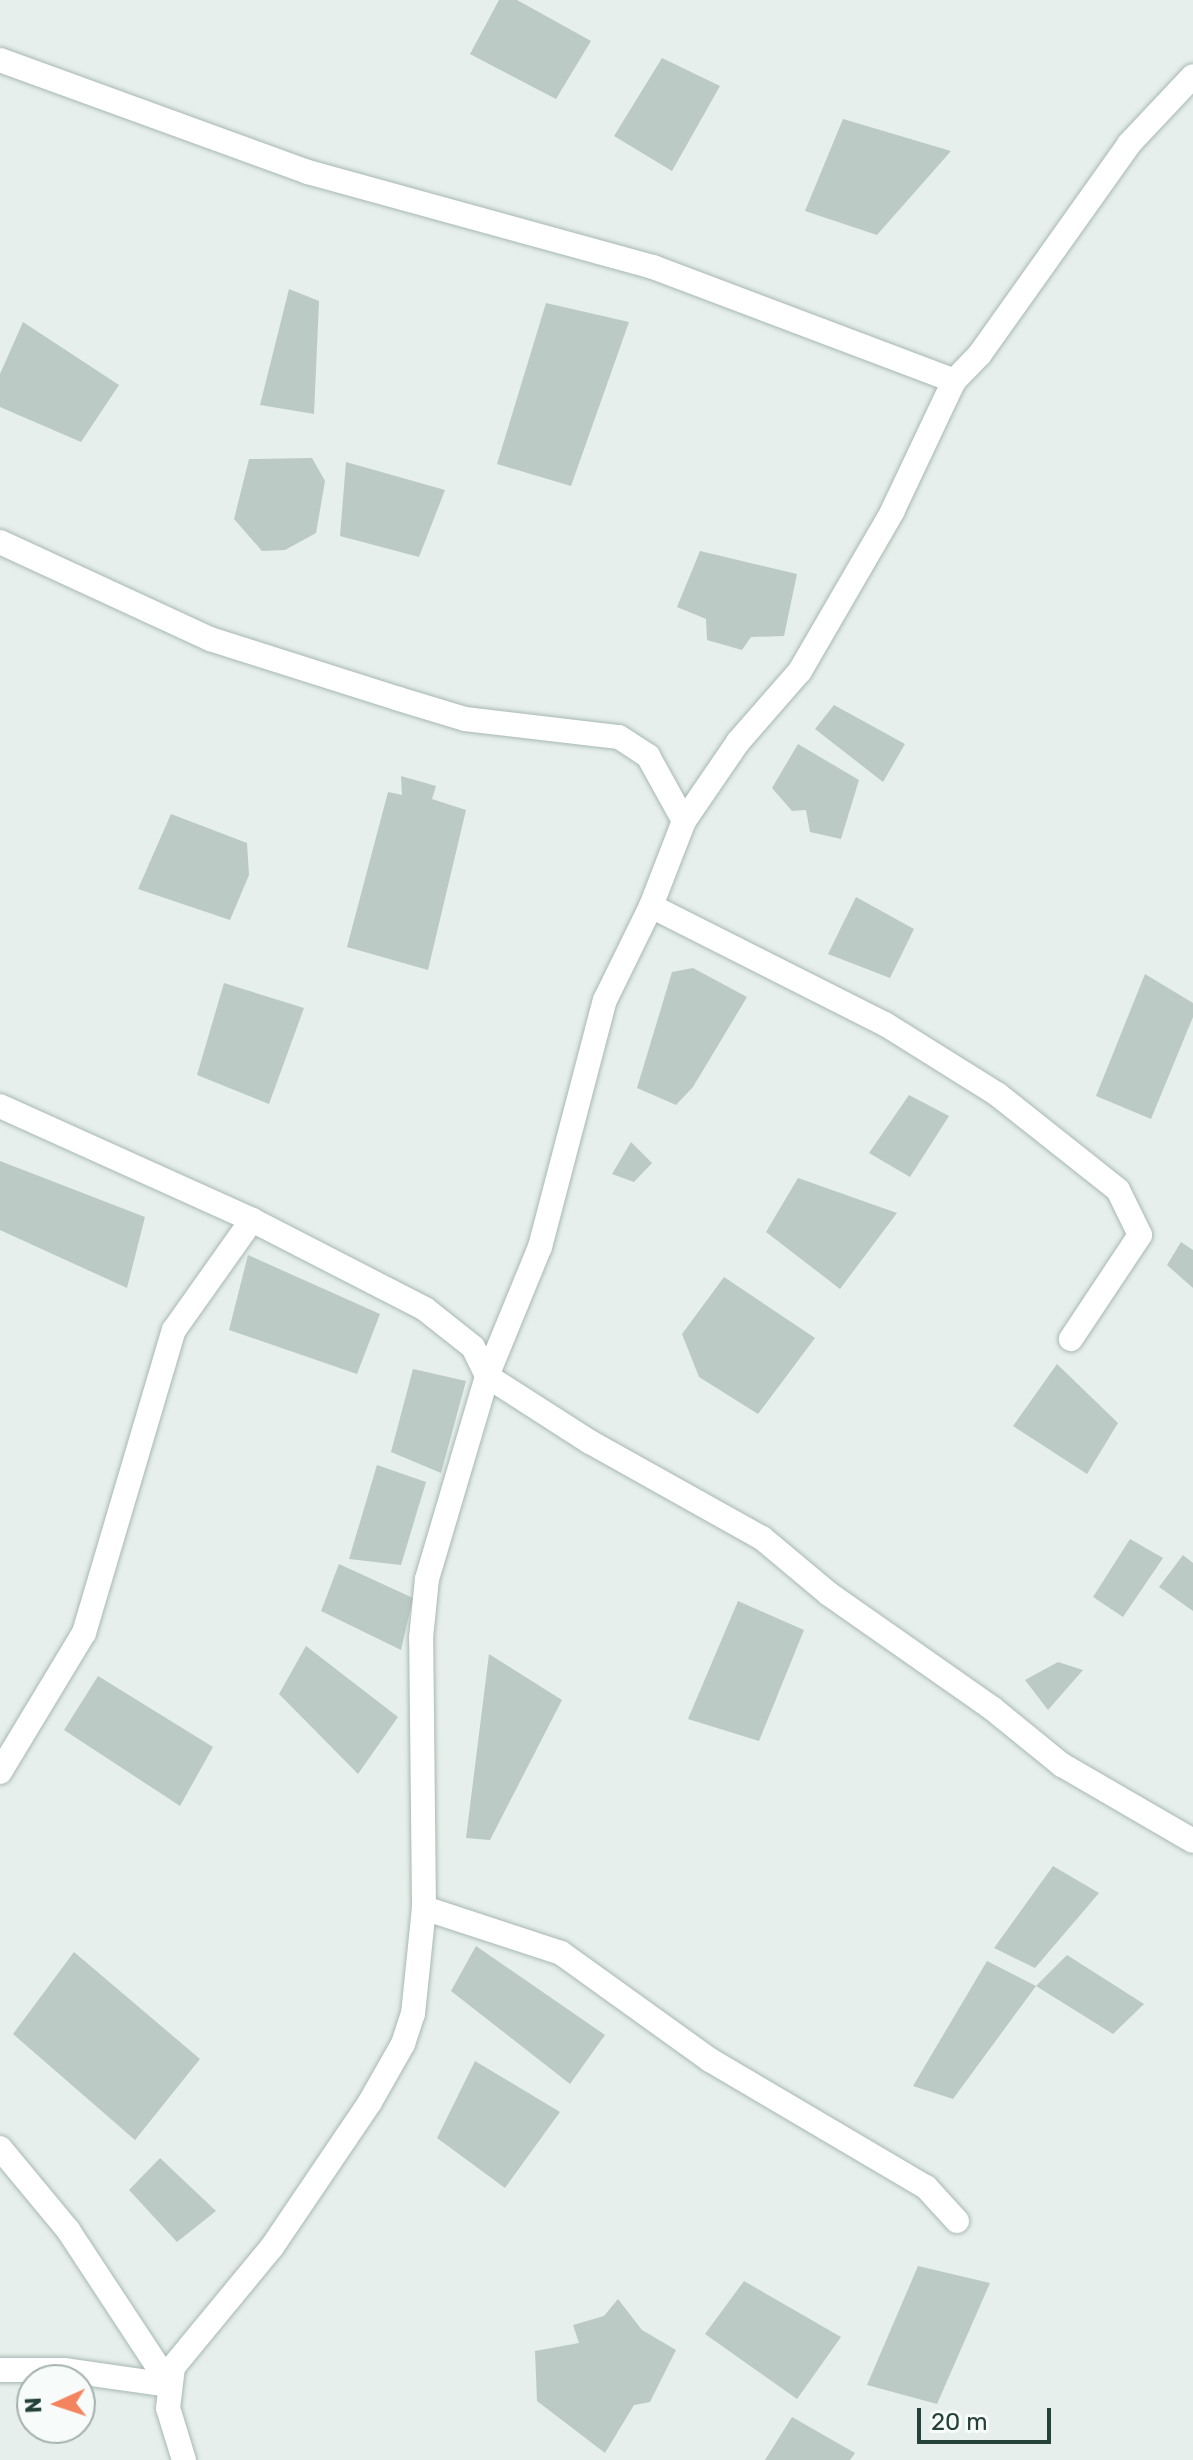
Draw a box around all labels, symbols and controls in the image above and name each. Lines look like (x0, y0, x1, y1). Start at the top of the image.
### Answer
north arrow (16, 2364, 96, 2444)
scale bar (921, 2392, 1055, 2442)
text: N (20, 2397, 47, 2414)
text: 20 m (931, 2408, 988, 2436)

